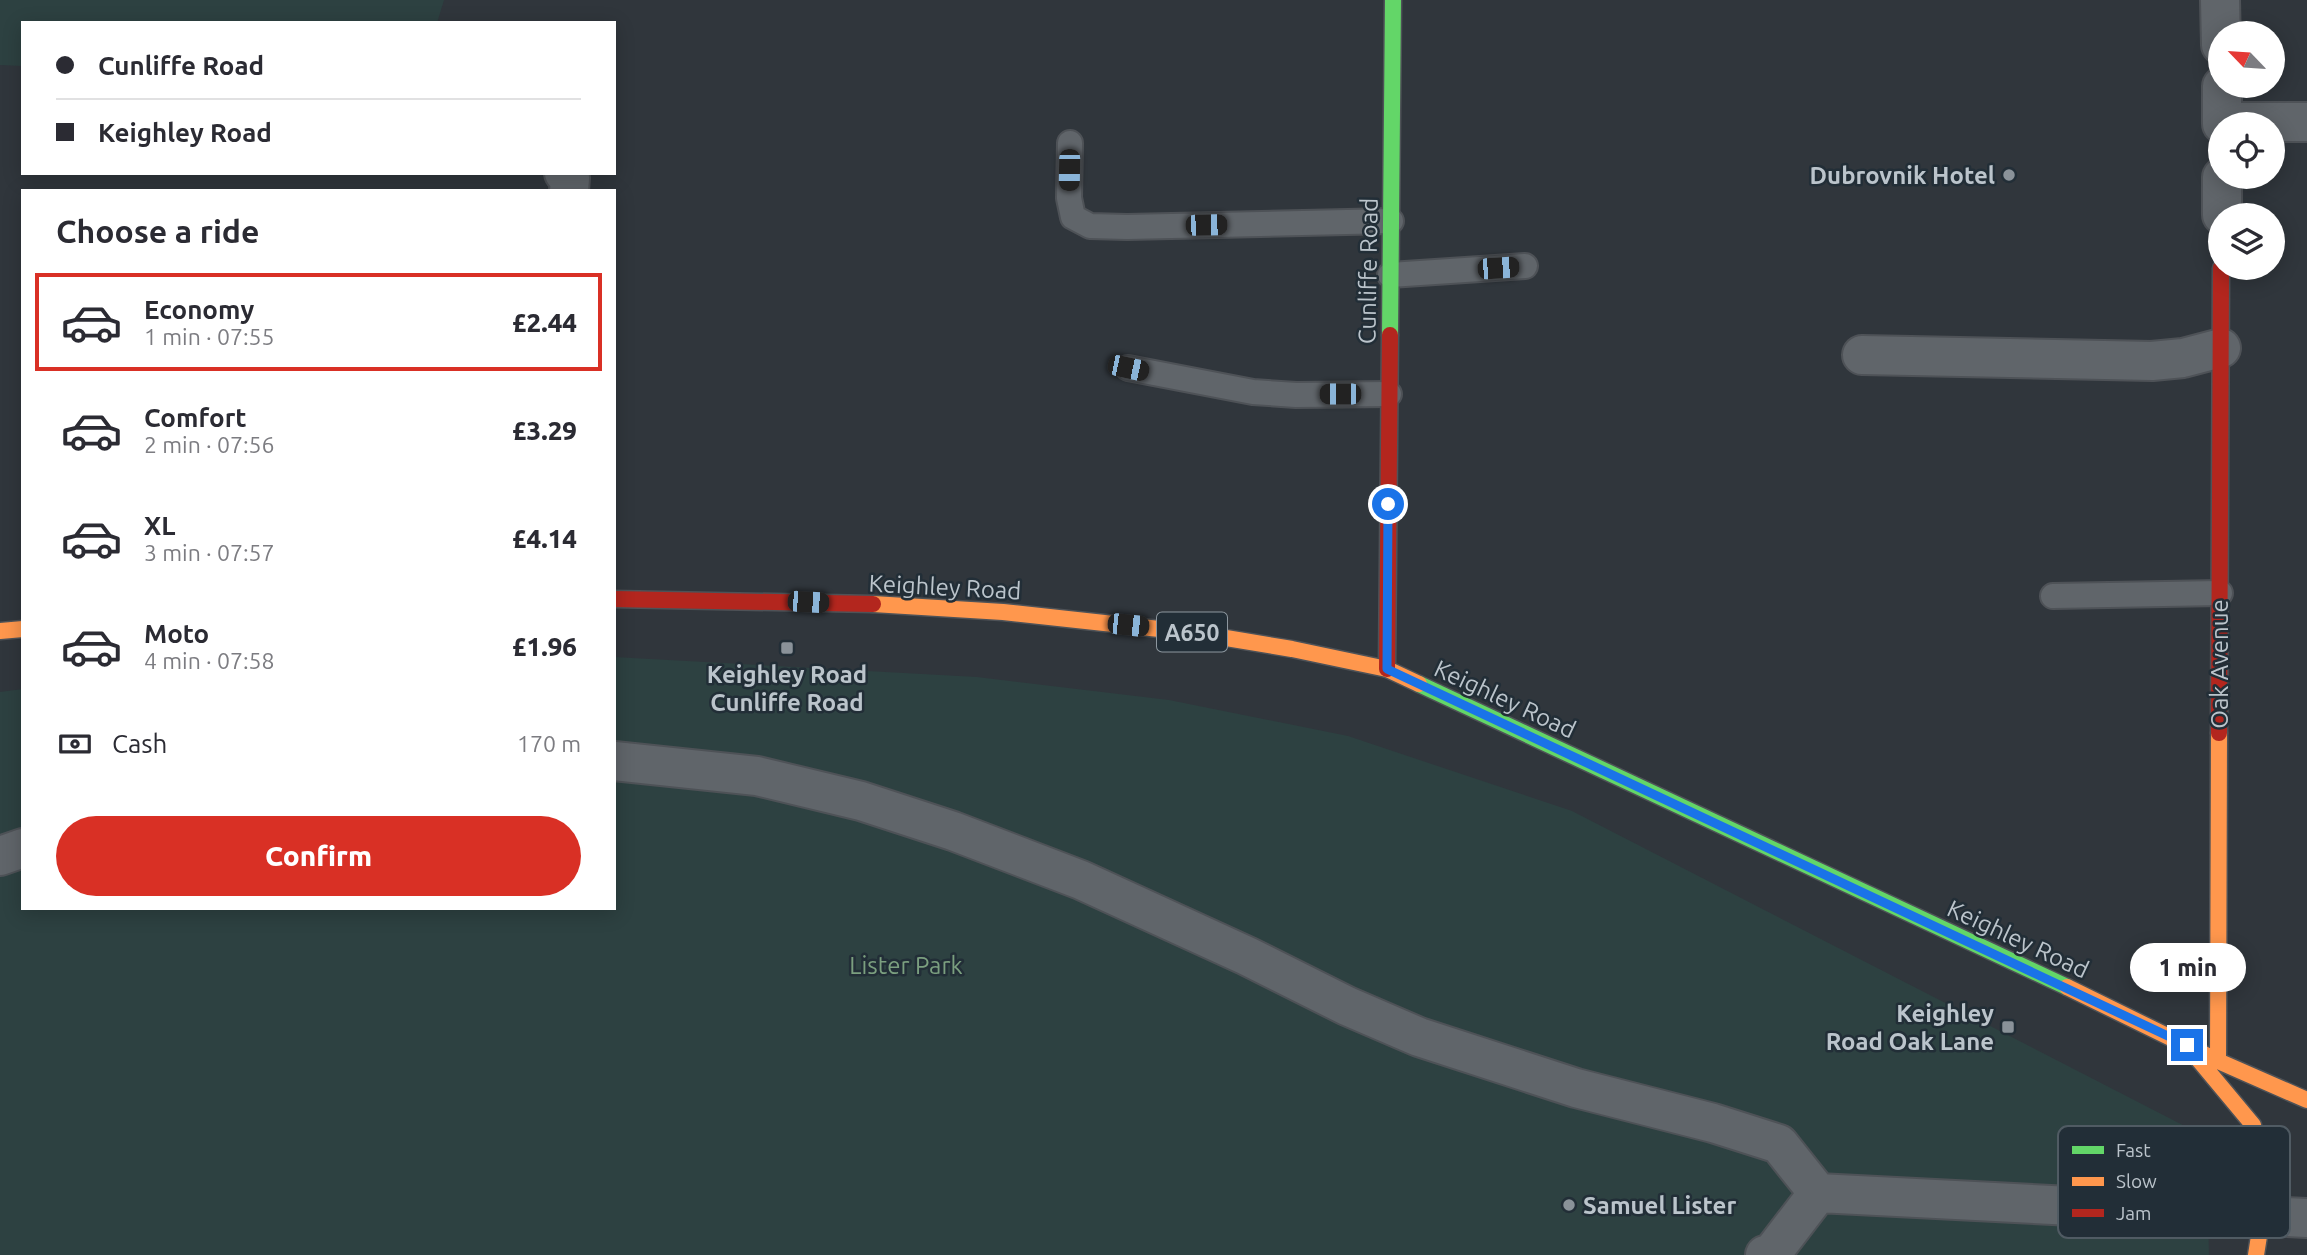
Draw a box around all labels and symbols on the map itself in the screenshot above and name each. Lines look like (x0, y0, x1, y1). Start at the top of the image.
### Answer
north arrow (2208, 21, 2286, 98)
car (1059, 149, 1080, 191)
place label: Dubrovnik Hotel (1810, 162, 1995, 189)
marker: Dubrovnik Hotel (2001, 167, 2017, 183)
street label: Cunliffe Road (1353, 198, 1383, 344)
car (1185, 214, 1228, 236)
car (1477, 256, 1520, 280)
car (1106, 353, 1151, 383)
car (1320, 384, 1362, 405)
route start (1372, 488, 1404, 520)
street label: Keighley Road (868, 570, 1022, 604)
car (787, 590, 830, 614)
street label: Oak Avenue (2206, 599, 2233, 729)
car (1107, 612, 1150, 638)
road number: A650 (1157, 612, 1227, 652)
marker: Keighley Road Cunliffe Road (779, 640, 795, 656)
street label: Keighley Road (1430, 654, 1580, 744)
place label: Keighley Road Cunliffe Road (707, 661, 867, 716)
street label: Keighley Road (1943, 894, 2093, 984)
callout: 1 min (2129, 944, 2245, 992)
park label: Lister Park (849, 952, 963, 979)
place label: Keighley Road Oak Lane (1826, 1000, 1994, 1055)
marker: Keighley Road Oak Lane (2000, 1019, 2016, 1035)
route end (2171, 1029, 2203, 1061)
legend (2058, 1126, 2290, 1238)
text: Fast (2116, 1139, 2151, 1161)
text: Slow (2116, 1170, 2157, 1192)
place label: Samuel Lister (1583, 1192, 1736, 1219)
marker: Samuel Lister (1561, 1197, 1577, 1213)
text: Jam (2116, 1202, 2152, 1224)

